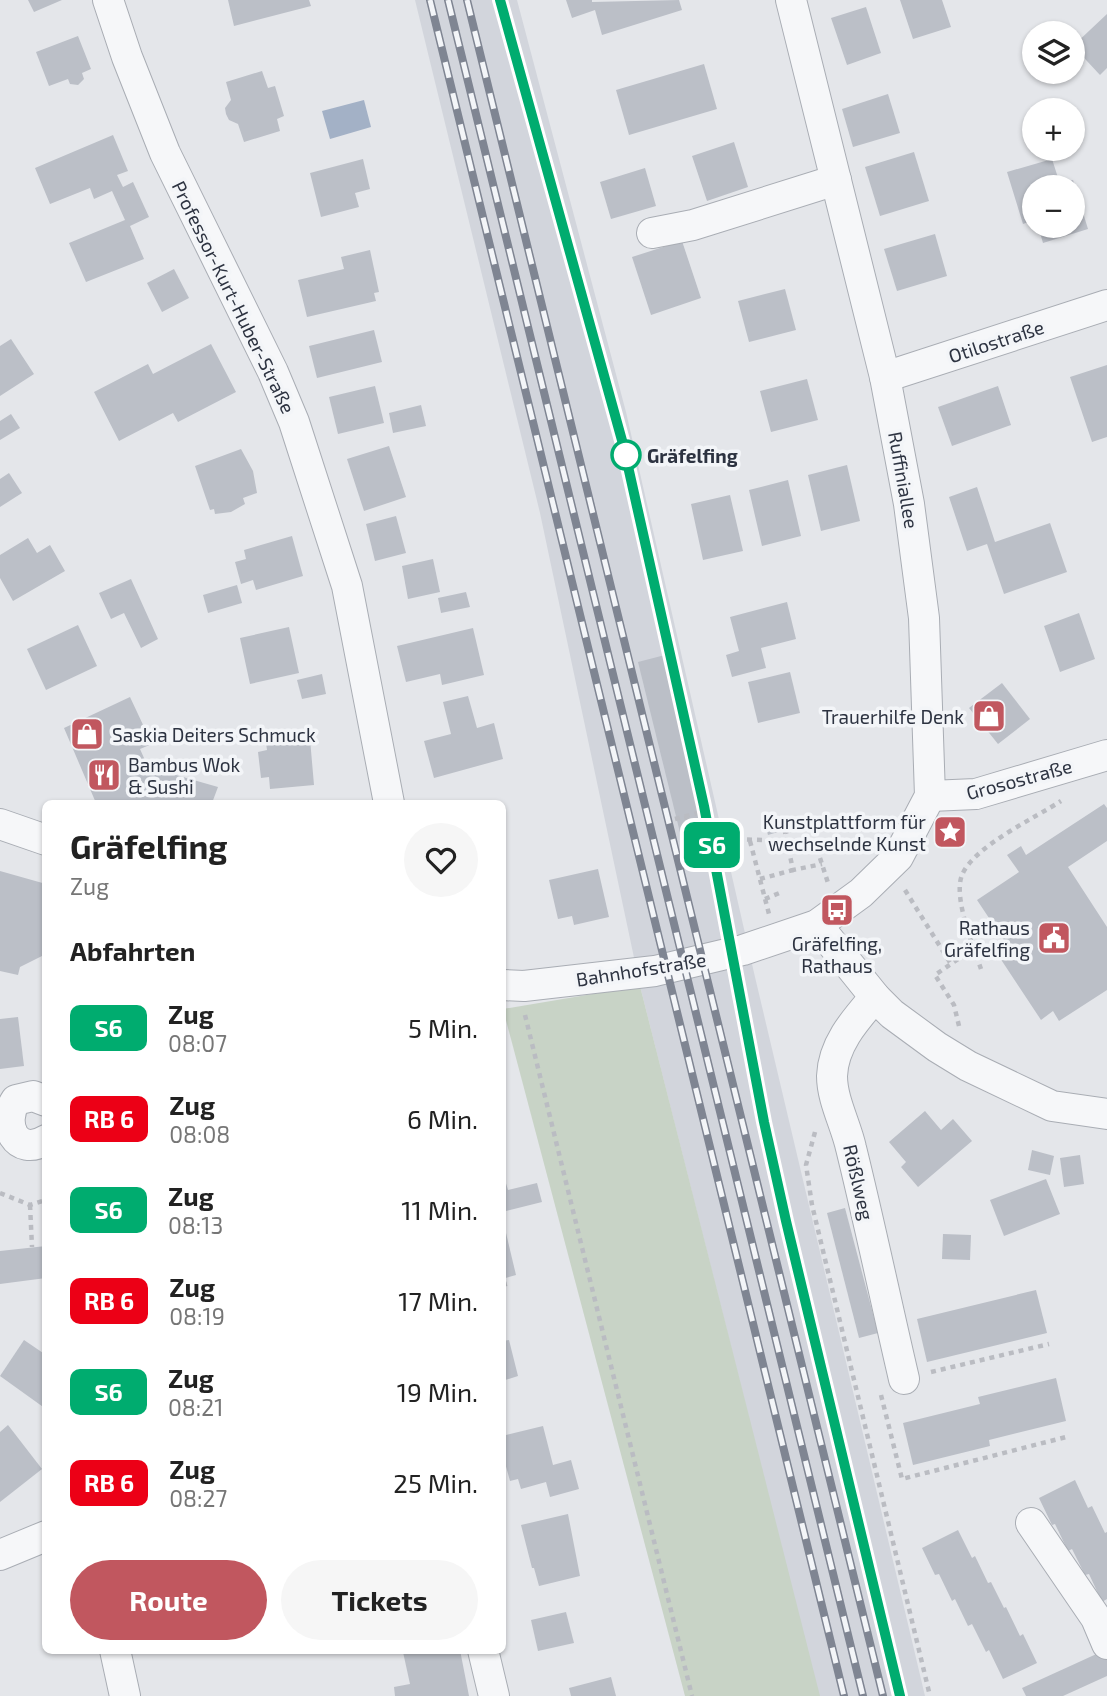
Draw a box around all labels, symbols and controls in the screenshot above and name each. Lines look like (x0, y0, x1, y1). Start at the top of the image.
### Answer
map controls (1022, 21, 1085, 238)
button: layers (1022, 21, 1085, 84)
button: + (1022, 98, 1085, 161)
button: − (1022, 175, 1085, 238)
street label: Professor-Kurt-Huber-Straße (168, 177, 300, 417)
street label: Otilostraße (945, 315, 1047, 367)
street label: Ruffiniallee (884, 430, 924, 530)
marker: Gräfelfing (611, 440, 641, 470)
place label: Gräfelfing (647, 444, 738, 467)
shop icon: Trauerhilfe Denk (970, 697, 1008, 735)
place label: Trauerhilfe Denk (822, 705, 964, 728)
shop icon: Saskia Deiters Schmuck (68, 715, 106, 753)
place label: Saskia Deiters Schmuck (112, 723, 316, 746)
place label: Bambus Wok & Sushi (128, 753, 241, 798)
street label: Grosostraße (964, 754, 1074, 804)
restaurant icon: Bambus Wok & Sushi (85, 756, 123, 794)
place label: Kunstplattform für wechselnde Kunst (763, 810, 926, 855)
place icon: Kunstplattform für wechselnde Kunst (931, 813, 969, 851)
line badge: S6 (680, 822, 744, 868)
button: heart (404, 823, 478, 897)
text: Gräfelfing (70, 826, 228, 866)
text: S6 (698, 830, 726, 859)
text: Zug (70, 872, 109, 900)
bus stop icon: Gräfelfing, Rathaus (818, 891, 856, 929)
place label: Rathaus Gräfelfing (944, 916, 1030, 961)
public building icon: Rathaus Gräfelfing (1035, 919, 1073, 957)
place label: Gräfelfing, Rathaus (792, 932, 882, 977)
text: Abfahrten (70, 935, 195, 966)
street label: Bahnhofstraße (574, 947, 708, 991)
text: Zug (168, 998, 214, 1029)
text: 5 Min. (408, 1012, 478, 1043)
text: S6 (94, 1013, 123, 1042)
text: 08:07 (168, 1029, 227, 1057)
text: Zug (169, 1089, 215, 1120)
text: 6 Min. (407, 1103, 478, 1134)
text: RB 6 (84, 1104, 134, 1133)
text: 08:08 (169, 1120, 230, 1148)
street label: Rößlweg (839, 1142, 879, 1222)
text: Zug (168, 1180, 214, 1211)
text: 11 Min. (401, 1194, 478, 1225)
text: S6 (94, 1195, 123, 1224)
text: 08:13 (168, 1211, 223, 1239)
text: Zug (169, 1271, 215, 1302)
text: 17 Min. (398, 1285, 478, 1316)
text: RB 6 (84, 1286, 134, 1315)
text: 08:19 (169, 1302, 225, 1330)
text: Zug (168, 1362, 214, 1393)
text: 19 Min. (397, 1376, 478, 1407)
text: S6 (94, 1377, 123, 1406)
text: 08:21 (168, 1393, 223, 1421)
text: Zug (169, 1453, 215, 1484)
text: 25 Min. (393, 1467, 478, 1498)
text: RB 6 (84, 1468, 134, 1497)
text: 08:27 (169, 1484, 227, 1512)
button: Route (70, 1560, 267, 1640)
button: Tickets (281, 1560, 478, 1640)

